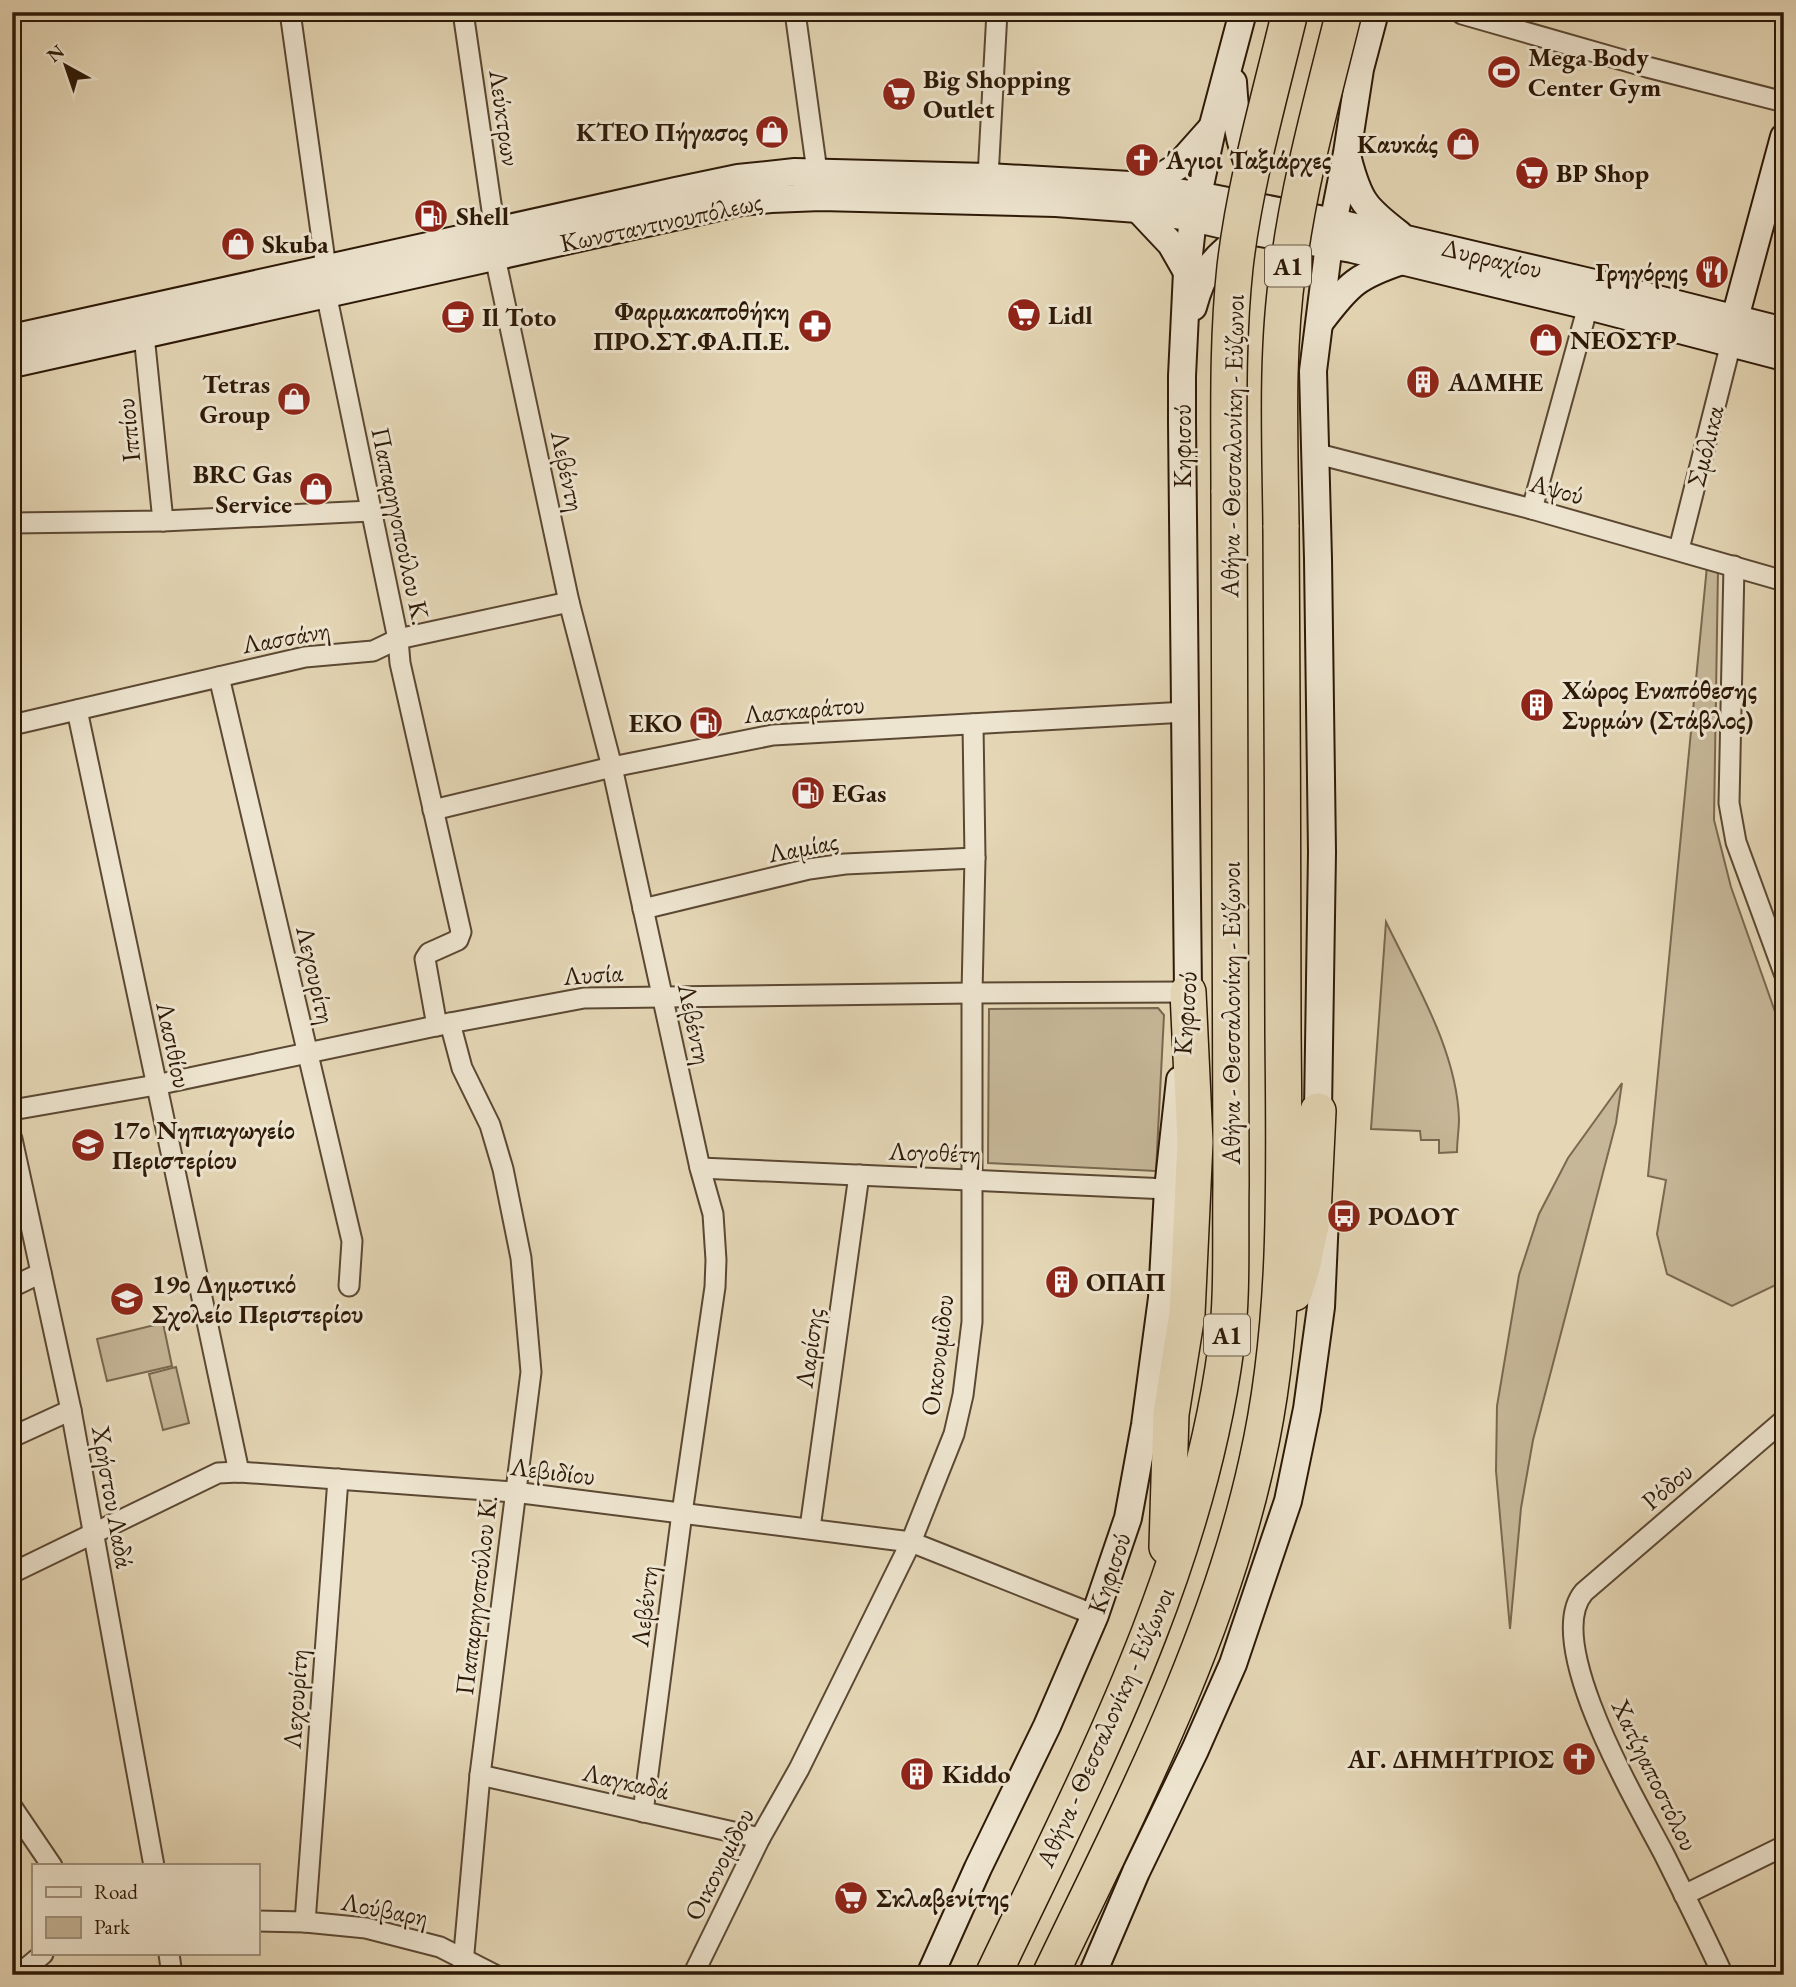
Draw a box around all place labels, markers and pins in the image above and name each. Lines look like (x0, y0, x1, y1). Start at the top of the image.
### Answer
place label: Mega Body Center Gym (1528, 40, 1661, 104)
sports icon: Mega Body Center Gym (1485, 53, 1523, 91)
place label: Big Shopping Outlet (923, 62, 1072, 126)
supermarket icon: Big Shopping Outlet (880, 75, 918, 113)
shop icon: ΚΤΕΟ Πήγασος (753, 113, 791, 151)
place label: ΚΤΕΟ Πήγασος (576, 115, 748, 149)
shop icon: Καυκάς (1444, 125, 1482, 163)
place label: Καυκάς (1357, 127, 1438, 161)
church icon: Άγιοι Ταξιάρχες (1123, 141, 1161, 179)
place label: Άγιοι Ταξιάρχες (1165, 143, 1331, 177)
supermarket icon: BP Shop (1513, 154, 1551, 192)
place label: BP Shop (1556, 156, 1649, 190)
fuel station icon: Shell (412, 197, 450, 235)
place label: Shell (456, 199, 509, 233)
shop icon: Skuba (219, 225, 257, 263)
place label: Skuba (262, 227, 329, 261)
restaurant icon: Γρηγόρης (1693, 253, 1731, 291)
place label: Γρηγόρης (1595, 255, 1688, 289)
place label: Φαρμακαποθήκη ΠΡΟ.ΣΥ.ΦΑ.Π.Ε. (593, 294, 790, 358)
supermarket icon: Lidl (1005, 296, 1043, 334)
cafe icon: Il Toto (439, 298, 477, 336)
place label: Lidl (1048, 298, 1093, 332)
place label: Il Toto (482, 300, 556, 334)
pharmacy icon: Φαρμακαποθήκη ΠΡΟ.ΣΥ.ΦΑ.Π.Ε. (796, 307, 834, 345)
shop icon: ΝΕΟΣΥΡ (1527, 321, 1565, 359)
place label: ΝΕΟΣΥΡ (1570, 323, 1677, 357)
building icon: ΑΔΜΗΕ (1404, 363, 1442, 401)
place label: ΑΔΜΗΕ (1447, 365, 1543, 399)
place label: Tetras Group (199, 367, 270, 431)
shop icon: Tetras Group (275, 380, 313, 418)
place label: BRC Gas Service (193, 457, 292, 521)
shop icon: BRC Gas Service (297, 470, 335, 508)
place label: Χώρος Εναπόθεσης Συρμών (Στάβλος) (1561, 673, 1757, 737)
building icon: Χώρος Εναπόθεσης Συρμών (Στάβλος) (1518, 686, 1556, 724)
fuel station icon: EKO (687, 704, 725, 742)
place label: EKO (629, 706, 682, 740)
fuel station icon: EGas (789, 774, 827, 812)
place label: EGas (832, 776, 886, 810)
place label: 17ο Νηπιαγωγείο Περιστερίου (112, 1113, 295, 1177)
school or university icon: 17ο Νηπιαγωγείο Περιστερίου (69, 1126, 107, 1164)
bus stop icon: ΡΟΔΟΥ (1325, 1197, 1363, 1235)
place label: ΡΟΔΟΥ (1368, 1199, 1459, 1233)
building icon: ΟΠΑΠ (1043, 1263, 1081, 1301)
place label: ΟΠΑΠ (1086, 1265, 1166, 1299)
place label: 19ο Δημοτικό Σχολείο Περιστερίου (152, 1267, 363, 1331)
school or university icon: 19ο Δημοτικό Σχολείο Περιστερίου (108, 1280, 146, 1318)
church icon: ΑΓ. ΔΗΜΗΤΡΙΟΣ (1560, 1740, 1598, 1778)
place label: ΑΓ. ΔΗΜΗΤΡΙΟΣ (1346, 1742, 1554, 1776)
building icon: Kiddo (898, 1755, 936, 1793)
place label: Kiddo (942, 1757, 1011, 1791)
supermarket icon: Σκλαβενίτης (832, 1879, 870, 1917)
place label: Σκλαβενίτης (876, 1881, 1009, 1915)

